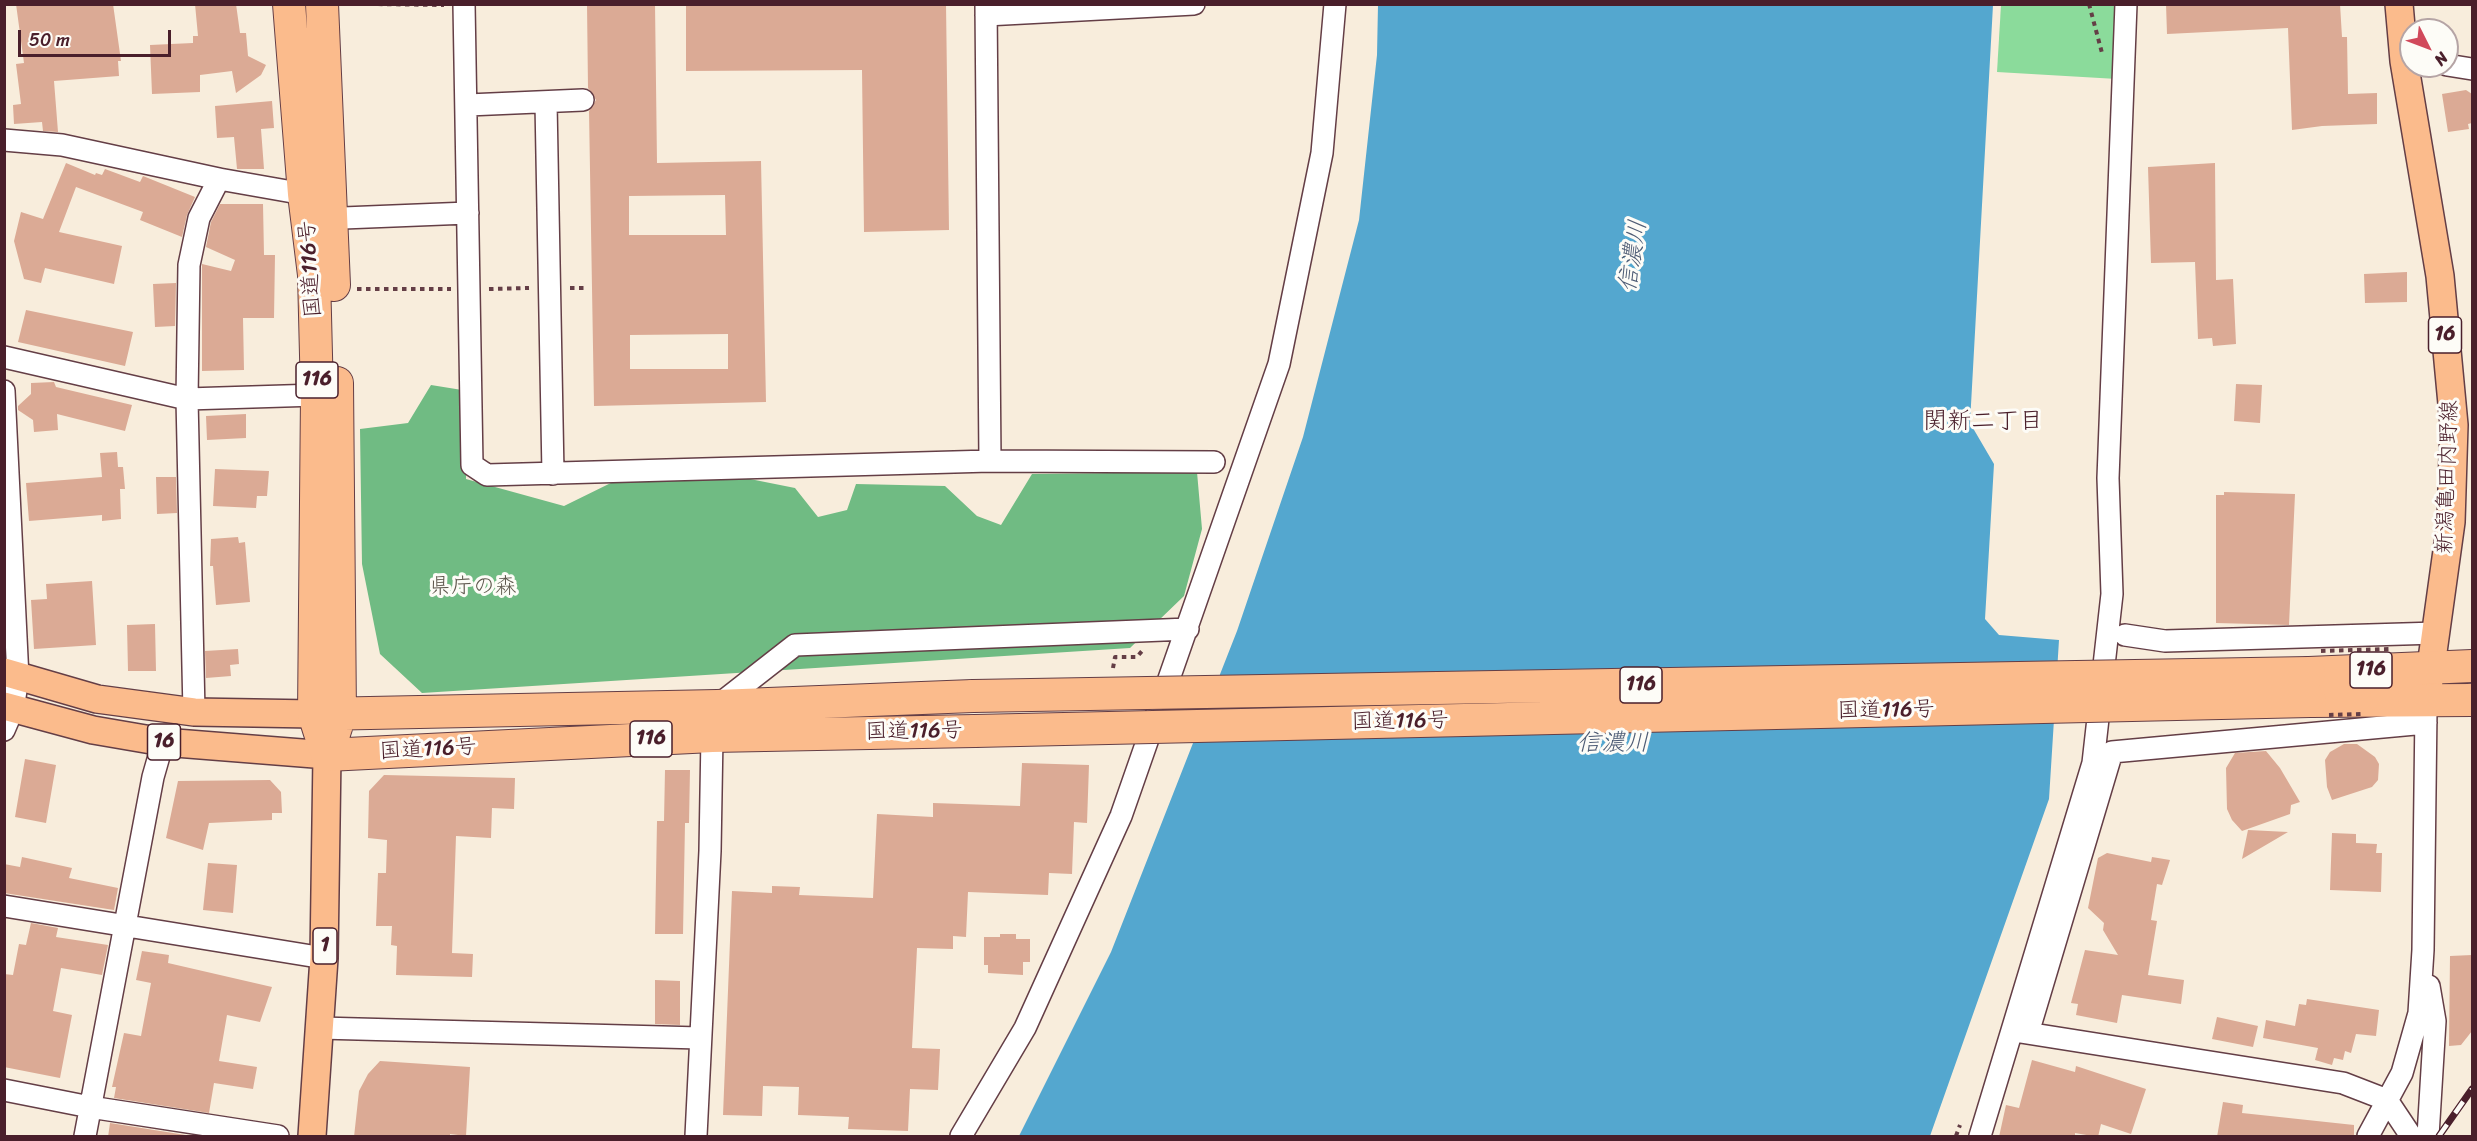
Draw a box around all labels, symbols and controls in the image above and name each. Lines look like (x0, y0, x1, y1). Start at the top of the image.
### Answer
scale bar (21, 18, 174, 56)
north arrow (2399, 18, 2459, 78)
text: 50 m (29, 24, 70, 56)
text: N (2427, 45, 2456, 73)
water label: 信濃川 (1614, 218, 1654, 294)
street label: 国道116号 (294, 220, 328, 318)
road number: 16 (2428, 317, 2462, 353)
road number: 116 (296, 362, 338, 398)
street label: 新潟亀田内野線 (2432, 400, 2464, 554)
district label: 関新二丁目 (1923, 408, 2043, 436)
park label: 県庁の森 (429, 574, 517, 600)
road number: 116 (2350, 652, 2392, 688)
road number: 116 (1620, 667, 1662, 703)
street label: 国道116号 (1837, 697, 1935, 725)
street label: 国道116号 (1351, 708, 1449, 736)
street label: 国道116号 (865, 718, 963, 746)
road number: 116 (630, 721, 672, 757)
road number: 16 (148, 724, 180, 760)
water label: 信濃川 (1577, 730, 1649, 758)
street label: 国道116号 (379, 734, 477, 766)
road number: 1 (313, 928, 337, 964)

